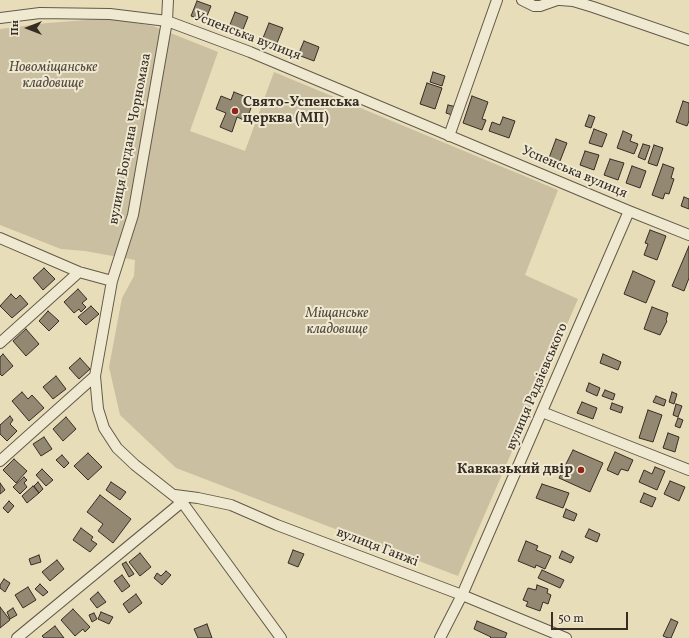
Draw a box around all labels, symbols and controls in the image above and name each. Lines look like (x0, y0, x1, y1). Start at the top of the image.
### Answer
north arrow (8, 8, 48, 48)
street label: Успенська вулиця (191, 9, 303, 65)
text: Пн (8, 20, 23, 36)
street label: вулиця Богдана Чорномаза (106, 52, 156, 226)
park label: Новоміщанське кладовище (9, 60, 97, 92)
place label: Свято-Успенська церква (МП) (243, 95, 360, 128)
marker: Свято-Успенська церква (МП) (230, 106, 240, 116)
street label: Успенська вулиця (519, 143, 629, 203)
park label: Міщанське кладовище (306, 306, 368, 338)
street label: вулиця Радзієвського (504, 321, 572, 453)
place label: Кавказький двір (457, 462, 573, 478)
marker: Кавказький двір (576, 465, 586, 475)
street label: вулиця Ганжі (334, 525, 420, 571)
scale bar (553, 604, 630, 630)
text: 50 m (558, 611, 584, 627)

